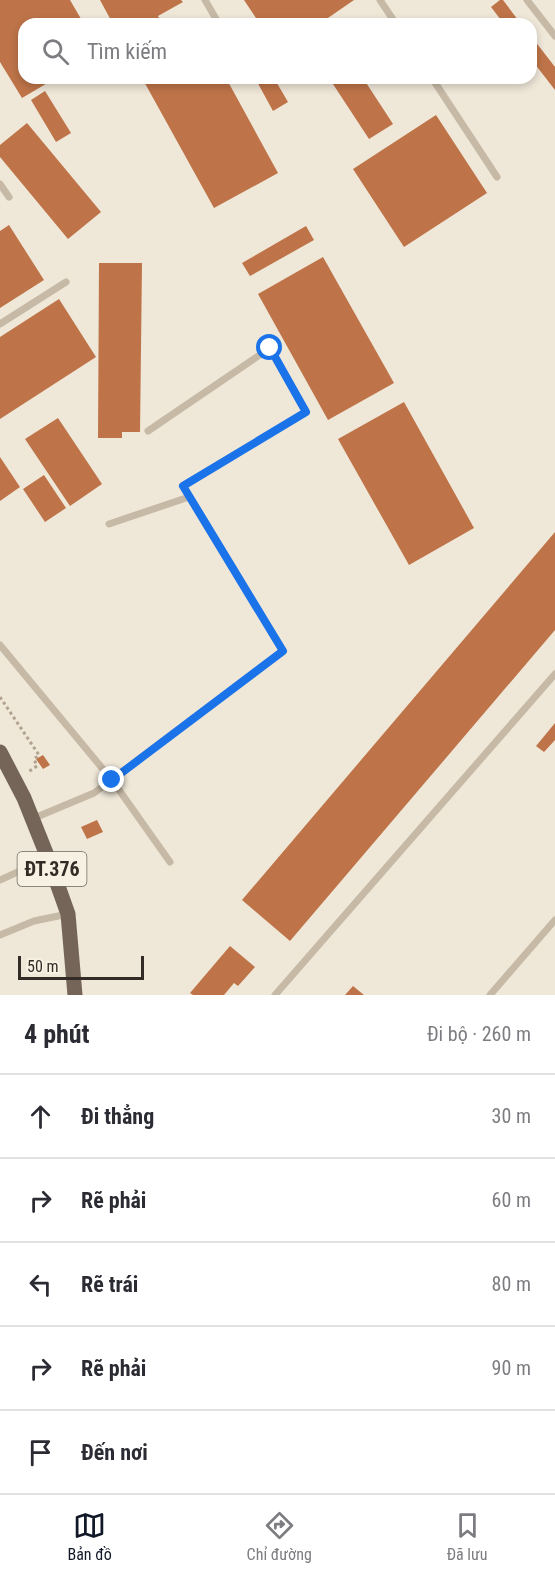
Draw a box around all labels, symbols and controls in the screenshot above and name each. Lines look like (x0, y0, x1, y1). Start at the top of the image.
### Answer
search box (18, 18, 537, 84)
icon: search (39, 35, 72, 68)
text: Tìm kiếm (87, 39, 167, 64)
route start (256, 334, 282, 360)
route end (98, 766, 124, 792)
road number: ĐT.376 (17, 852, 86, 886)
scale bar (18, 953, 144, 980)
text: 50 m (27, 957, 59, 976)
text: 4 phút (24, 1019, 90, 1049)
text: Đi bộ · 260 m (427, 1022, 531, 1046)
icon: ahead (24, 1100, 57, 1133)
text: Đi thẳng (81, 1104, 154, 1129)
text: 30 m (492, 1104, 531, 1128)
icon: right (24, 1184, 57, 1217)
text: Rẽ phải (81, 1188, 146, 1213)
text: 60 m (492, 1188, 531, 1212)
icon: left (24, 1268, 57, 1301)
text: Rẽ trái (81, 1272, 138, 1297)
text: 80 m (492, 1272, 531, 1296)
icon: right (24, 1352, 57, 1385)
text: Rẽ phải (81, 1356, 146, 1381)
text: 90 m (492, 1356, 531, 1380)
icon: arrive (24, 1436, 57, 1469)
text: Đến nơi (81, 1440, 148, 1465)
tab: Bản đồ (67, 1509, 112, 1564)
tab: Chỉ đường (247, 1509, 312, 1564)
tab: Đã lưu (447, 1509, 488, 1564)

